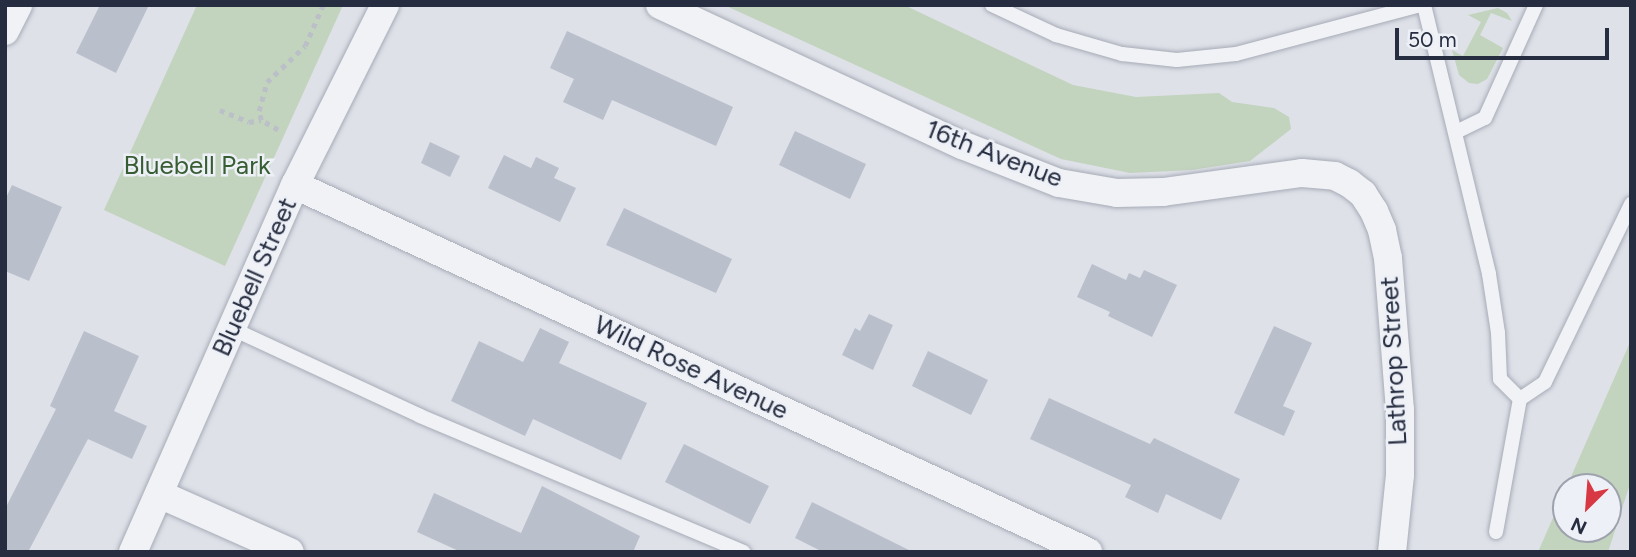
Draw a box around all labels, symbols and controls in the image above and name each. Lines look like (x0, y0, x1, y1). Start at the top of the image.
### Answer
scale bar (1398, 14, 1612, 58)
text: 50 m (1408, 27, 1457, 52)
street label: 16th Avenue (921, 114, 1067, 194)
park label: Bluebell Park (123, 150, 271, 182)
street label: Bluebell Street (206, 193, 304, 361)
street label: Lathrop Street (1374, 276, 1414, 446)
street label: Wild Rose Avenue (589, 309, 793, 427)
north arrow (1552, 473, 1622, 543)
text: N (1567, 512, 1590, 539)

